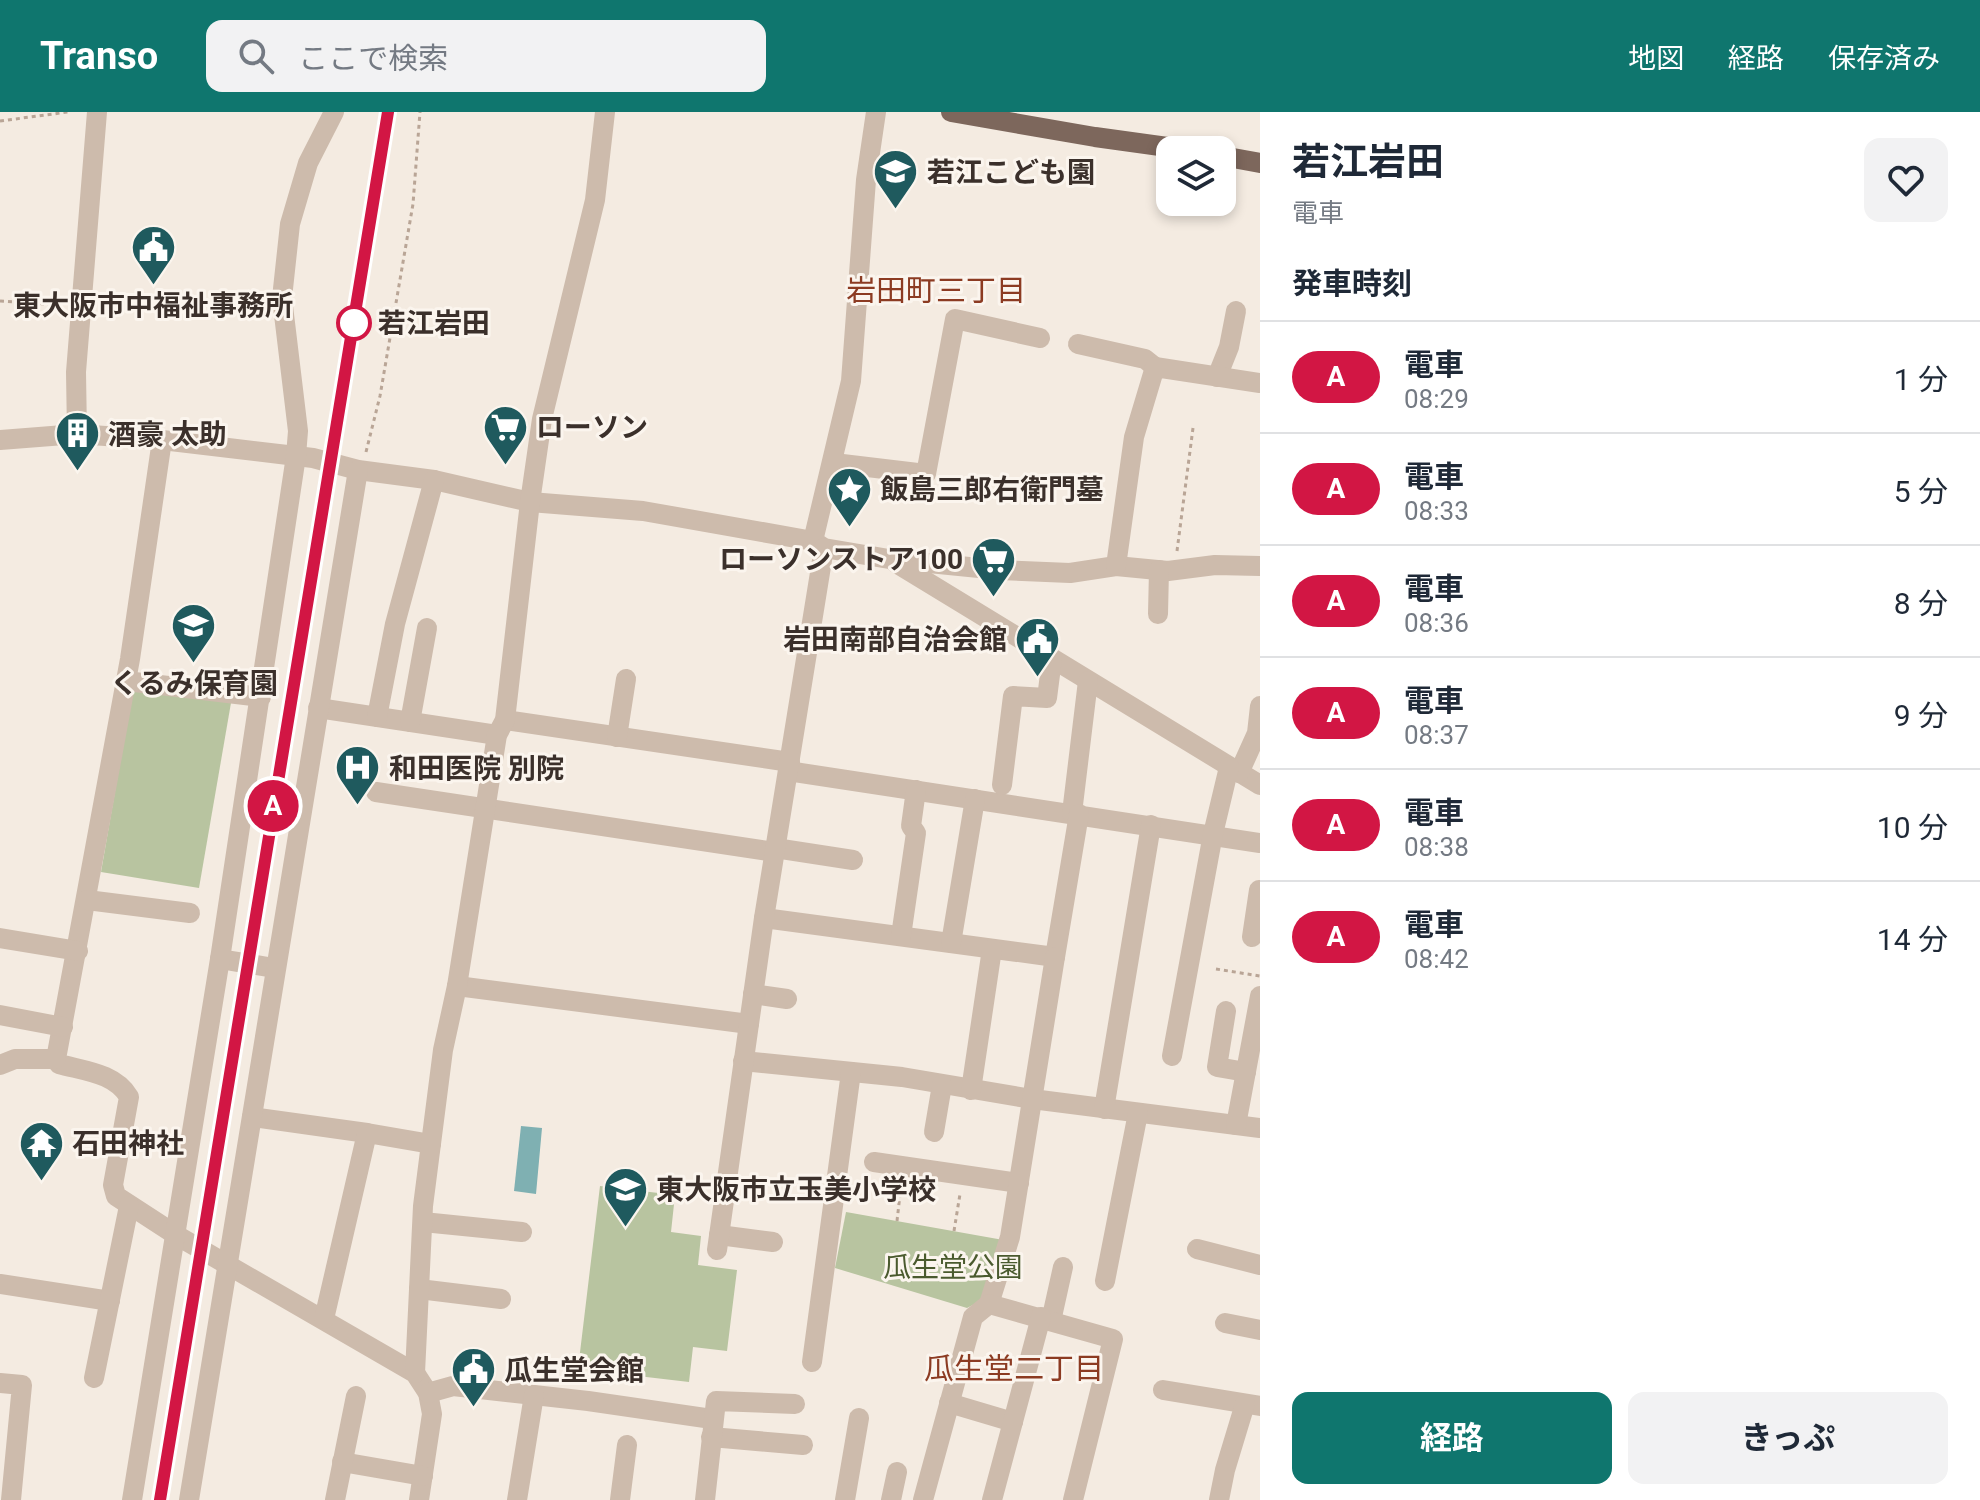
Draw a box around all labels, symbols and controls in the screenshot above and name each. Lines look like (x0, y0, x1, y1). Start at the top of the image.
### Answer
search box (206, 20, 766, 92)
text: Transo (40, 34, 158, 78)
icon: search (234, 34, 278, 78)
text: ここで検索 (298, 41, 448, 76)
text: 地図 (1628, 42, 1684, 75)
text: 経路 (1728, 42, 1784, 75)
text: 保存済み (1828, 42, 1940, 75)
map controls (1156, 136, 1236, 216)
button: layers (1156, 136, 1236, 216)
button: heart (1864, 138, 1948, 222)
text: 若江岩田 (1292, 140, 1444, 184)
school or university icon: 若江こども園 (872, 148, 920, 211)
place label: 若江こども園 (927, 156, 1095, 189)
text: 電車 (1292, 198, 1344, 228)
public building icon: 東大阪市中福祉事務所 (129, 224, 177, 287)
text: 発車時刻 (1292, 266, 1412, 301)
district label: 岩田町三丁目 (846, 273, 1026, 308)
place label: 東大阪市中福祉事務所 (13, 289, 293, 322)
marker: 若江岩田 (337, 306, 371, 340)
place label: 若江岩田 (378, 307, 490, 340)
text: 電車 (1404, 347, 1464, 382)
text: A (1327, 360, 1345, 393)
text: 1 分 (1894, 362, 1948, 397)
text: 08:29 (1404, 384, 1469, 414)
supermarket icon: ローソン (481, 403, 529, 466)
building icon: 酒豪 太助 (53, 410, 101, 473)
place label: ローソン (536, 411, 648, 444)
place label: 酒豪 太助 (108, 418, 227, 451)
text: 電車 (1404, 459, 1464, 494)
place icon: 飯島三郎右衛門墓 (825, 465, 873, 528)
text: A (1327, 472, 1345, 505)
place label: 飯島三郎右衛門墓 (880, 473, 1104, 506)
text: 5 分 (1894, 474, 1948, 509)
text: 08:33 (1404, 496, 1469, 526)
supermarket icon: ローソンストア100 (970, 535, 1018, 598)
place label: ローソンストア100 (719, 543, 963, 576)
text: 電車 (1404, 571, 1464, 606)
text: A (1327, 584, 1345, 617)
text: 8 分 (1894, 586, 1948, 621)
school or university icon: くるみ保育園 (170, 602, 218, 665)
text: 08:36 (1404, 608, 1469, 638)
public building icon: 岩田南部自治会館 (1014, 615, 1062, 678)
place label: 岩田南部自治会館 (783, 623, 1007, 656)
place label: くるみ保育園 (110, 667, 278, 700)
text: 電車 (1404, 683, 1464, 718)
text: A (1327, 696, 1345, 729)
text: 9 分 (1894, 698, 1948, 733)
text: 08:37 (1404, 720, 1469, 750)
hospital icon: 和田医院 別院 (334, 744, 382, 807)
place label: 和田医院 別院 (389, 752, 564, 785)
line badge: A (247, 780, 299, 832)
text: A (264, 789, 282, 822)
text: 電車 (1404, 795, 1464, 830)
text: A (1327, 808, 1345, 841)
text: 10 分 (1877, 810, 1948, 845)
text: 08:38 (1404, 832, 1469, 862)
text: 電車 (1404, 907, 1464, 942)
text: A (1327, 920, 1345, 953)
text: 14 分 (1877, 922, 1948, 957)
text: 08:42 (1404, 944, 1469, 974)
temple icon: 石田神社 (17, 1119, 65, 1182)
place label: 石田神社 (72, 1127, 184, 1160)
school or university icon: 東大阪市立玉美小学校 (601, 1165, 649, 1228)
place label: 東大阪市立玉美小学校 (656, 1173, 936, 1206)
park label: 瓜生堂公園 (883, 1251, 1023, 1284)
public building icon: 瓜生堂会館 (449, 1346, 497, 1409)
district label: 瓜生堂二丁目 (924, 1351, 1104, 1386)
place label: 瓜生堂会館 (504, 1354, 644, 1387)
button: 経路 (1292, 1392, 1612, 1484)
button: きっぷ (1628, 1392, 1948, 1484)

